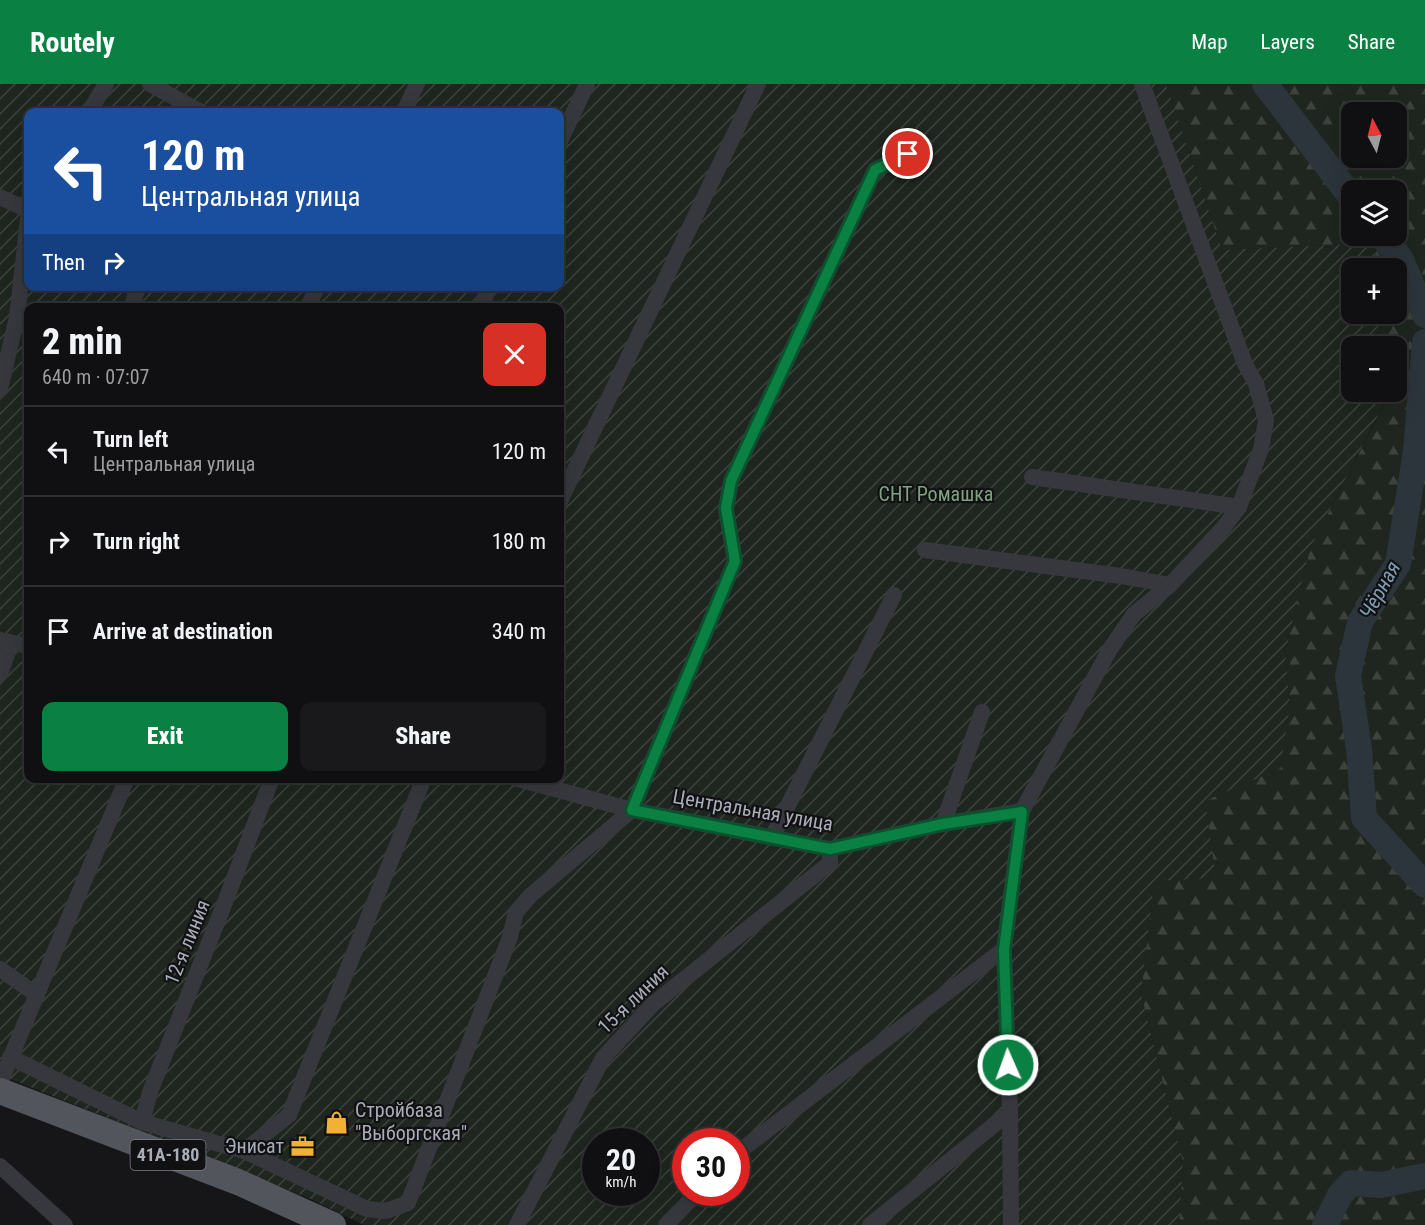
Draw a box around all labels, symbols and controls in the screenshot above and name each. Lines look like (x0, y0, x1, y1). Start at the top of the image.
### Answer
text: Routely (30, 26, 115, 59)
text: Map (1191, 30, 1228, 54)
text: Layers (1261, 30, 1315, 54)
text: Share (1348, 30, 1395, 54)
north arrow (1341, 102, 1407, 168)
map controls (1341, 102, 1407, 402)
pin (882, 128, 933, 179)
text: 120 m (141, 131, 246, 180)
icon: left (42, 132, 120, 210)
icon: arrive (891, 137, 924, 170)
button: layers (1341, 180, 1407, 246)
text: Центральная улица (141, 181, 360, 213)
icon: right (97, 246, 130, 279)
text: Then (42, 250, 85, 275)
button: + (1341, 258, 1407, 324)
text: 2 min (42, 321, 122, 363)
button: close (483, 323, 546, 386)
button: − (1341, 336, 1407, 402)
text: 640 m · 07:07 (42, 365, 149, 389)
text: Turn left (93, 427, 168, 452)
icon: left (42, 435, 75, 468)
text: 120 m (492, 439, 546, 464)
text: Центральная улица (93, 452, 255, 476)
park label: СНТ Ромашка (879, 482, 993, 506)
icon: right (42, 525, 75, 558)
text: Turn right (93, 529, 180, 554)
text: 180 m (492, 529, 546, 554)
water label: Чёрная (1355, 557, 1406, 623)
icon: arrive (42, 615, 75, 648)
text: Arrive at destination (93, 619, 273, 644)
text: 340 m (492, 619, 546, 644)
button: Exit (42, 702, 288, 771)
button: Share (300, 702, 546, 771)
street label: Центральная улица (671, 784, 835, 836)
street label: 12-я линия (159, 896, 215, 988)
street label: 15-я линия (593, 959, 673, 1039)
position arrow (976, 1033, 1040, 1097)
place label: Стройбаза "Выборгская" (355, 1098, 467, 1145)
shop icon: Стройбаза "Выборгская" (324, 1109, 350, 1135)
speed limit sign: 30 (672, 1128, 750, 1206)
office icon: Энисат (289, 1133, 315, 1159)
place label: Энисат (225, 1134, 284, 1158)
road number: 41А-180 (130, 1140, 206, 1170)
text: 20 (606, 1142, 636, 1177)
text: km/h (606, 1173, 636, 1191)

